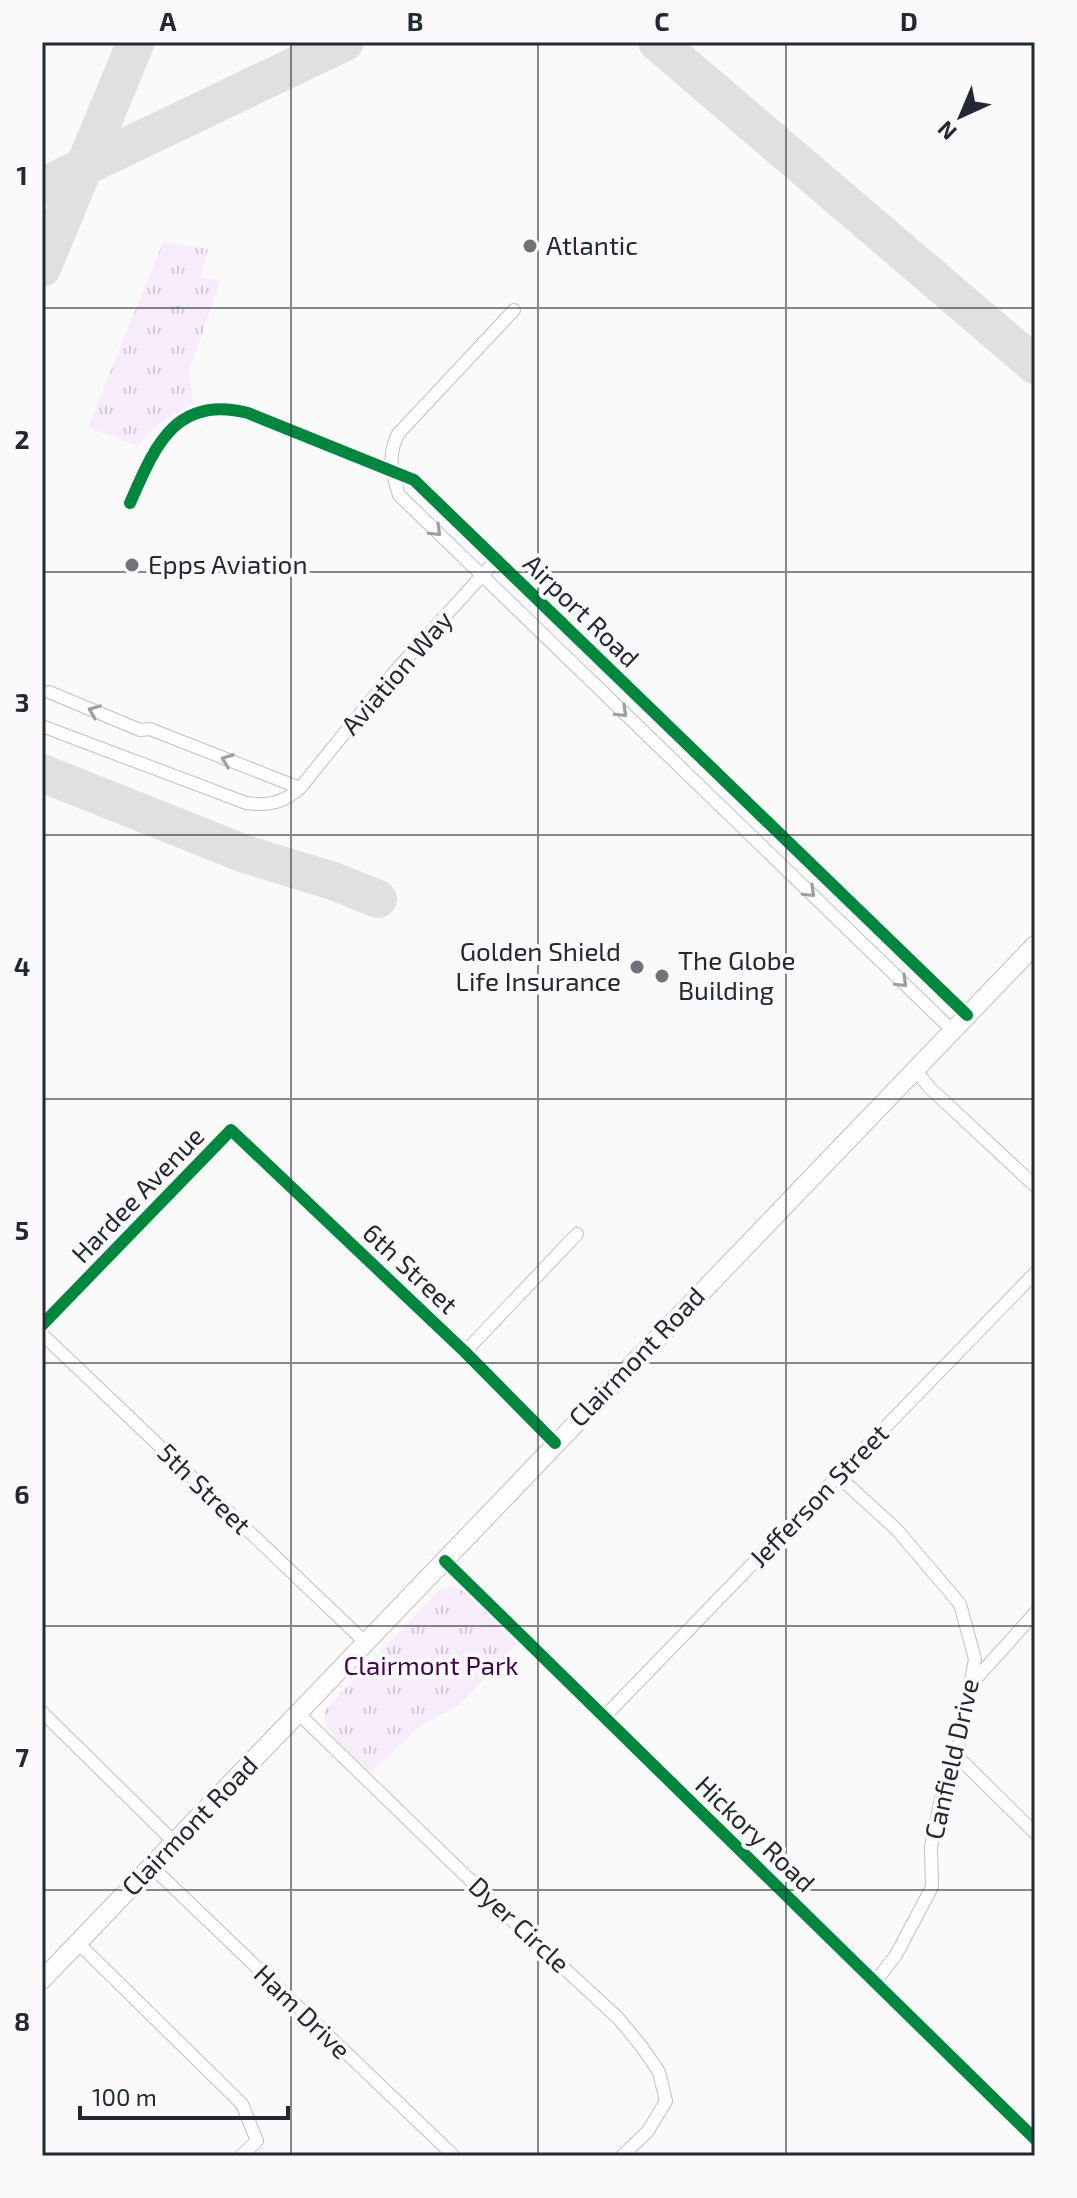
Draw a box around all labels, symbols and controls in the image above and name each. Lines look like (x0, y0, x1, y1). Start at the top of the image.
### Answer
text: A (160, 5, 177, 36)
text: B (407, 5, 423, 36)
text: C (654, 5, 670, 36)
text: D (900, 5, 918, 36)
north arrow (921, 76, 1001, 156)
text: N (932, 116, 961, 146)
text: 1 (16, 159, 28, 190)
place label: Atlantic (546, 229, 638, 260)
marker: Atlantic (521, 237, 539, 255)
text: 2 (14, 423, 30, 454)
one-way arrow (427, 522, 441, 536)
street label: Airport Road (518, 547, 646, 673)
place label: Epps Aviation (148, 548, 307, 579)
marker: Epps Aviation (123, 556, 141, 574)
street label: Aviation Way (334, 603, 458, 740)
text: 3 (15, 686, 29, 717)
one-way arrow (613, 702, 628, 716)
one-way arrow (88, 704, 102, 721)
one-way arrow (221, 753, 235, 770)
one-way arrow (801, 883, 815, 897)
place label: Golden Shield Life Insurance (456, 935, 621, 996)
place label: The Globe Building (678, 944, 796, 1005)
text: 4 (14, 950, 30, 981)
marker: Golden Shield Life Insurance (628, 958, 646, 976)
marker: The Globe Building (653, 967, 671, 985)
one-way arrow (893, 973, 907, 987)
street label: Hardee Avenue (64, 1120, 210, 1268)
text: 5 (15, 1214, 29, 1245)
street label: 6th Street (357, 1216, 465, 1320)
street label: Clairmont Road (562, 1280, 710, 1432)
street label: Jefferson Street (742, 1417, 894, 1573)
street label: 5th Street (152, 1436, 258, 1540)
text: 6 (14, 1478, 30, 1509)
park label: Clairmont Park (343, 1649, 519, 1680)
street label: Canfield Drive (917, 1675, 984, 1842)
text: 7 (15, 1741, 29, 1772)
street label: Clairmont Road (115, 1749, 263, 1901)
street label: Hickory Road (690, 1768, 822, 1897)
street label: Dyer Circle (463, 1870, 577, 1978)
street label: Ham Drive (248, 1957, 358, 2064)
text: 8 (14, 2005, 30, 2036)
scale bar (80, 2070, 288, 2120)
text: 100 m (92, 2082, 157, 2111)

